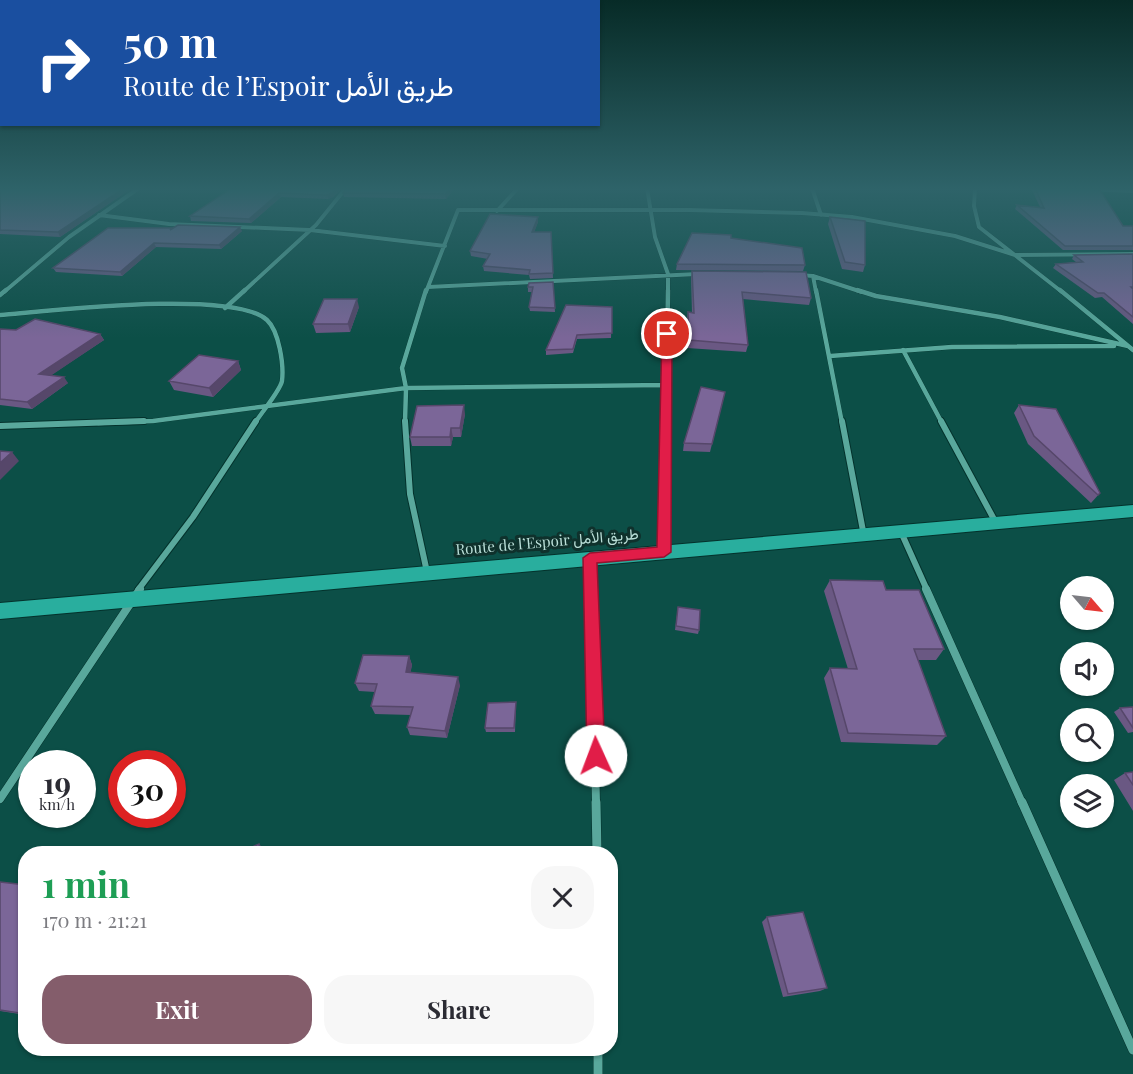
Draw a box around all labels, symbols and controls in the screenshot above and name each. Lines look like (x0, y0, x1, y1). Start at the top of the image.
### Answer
text: 50 m (123, 13, 217, 69)
icon: right (24, 24, 102, 102)
text: Route de l’Espoir طريق الأمل (123, 67, 454, 103)
pin (641, 308, 692, 359)
icon: arrive (650, 317, 683, 350)
street label: Route de l’Espoir طريق الأمل (455, 523, 640, 560)
north arrow (1060, 576, 1114, 630)
map controls (1060, 576, 1114, 828)
button: sound (1060, 642, 1114, 696)
button: search (1060, 708, 1114, 762)
position arrow (564, 724, 628, 788)
speed limit sign: 30 (108, 750, 186, 828)
text: 19 (43, 762, 71, 802)
button: layers (1060, 774, 1114, 828)
text: km/h (39, 794, 75, 814)
text: 1 min (42, 859, 130, 907)
button: close (531, 866, 594, 929)
text: 170 m · 21:21 (42, 906, 147, 933)
button: Exit (42, 975, 312, 1044)
button: Share (324, 975, 594, 1044)

